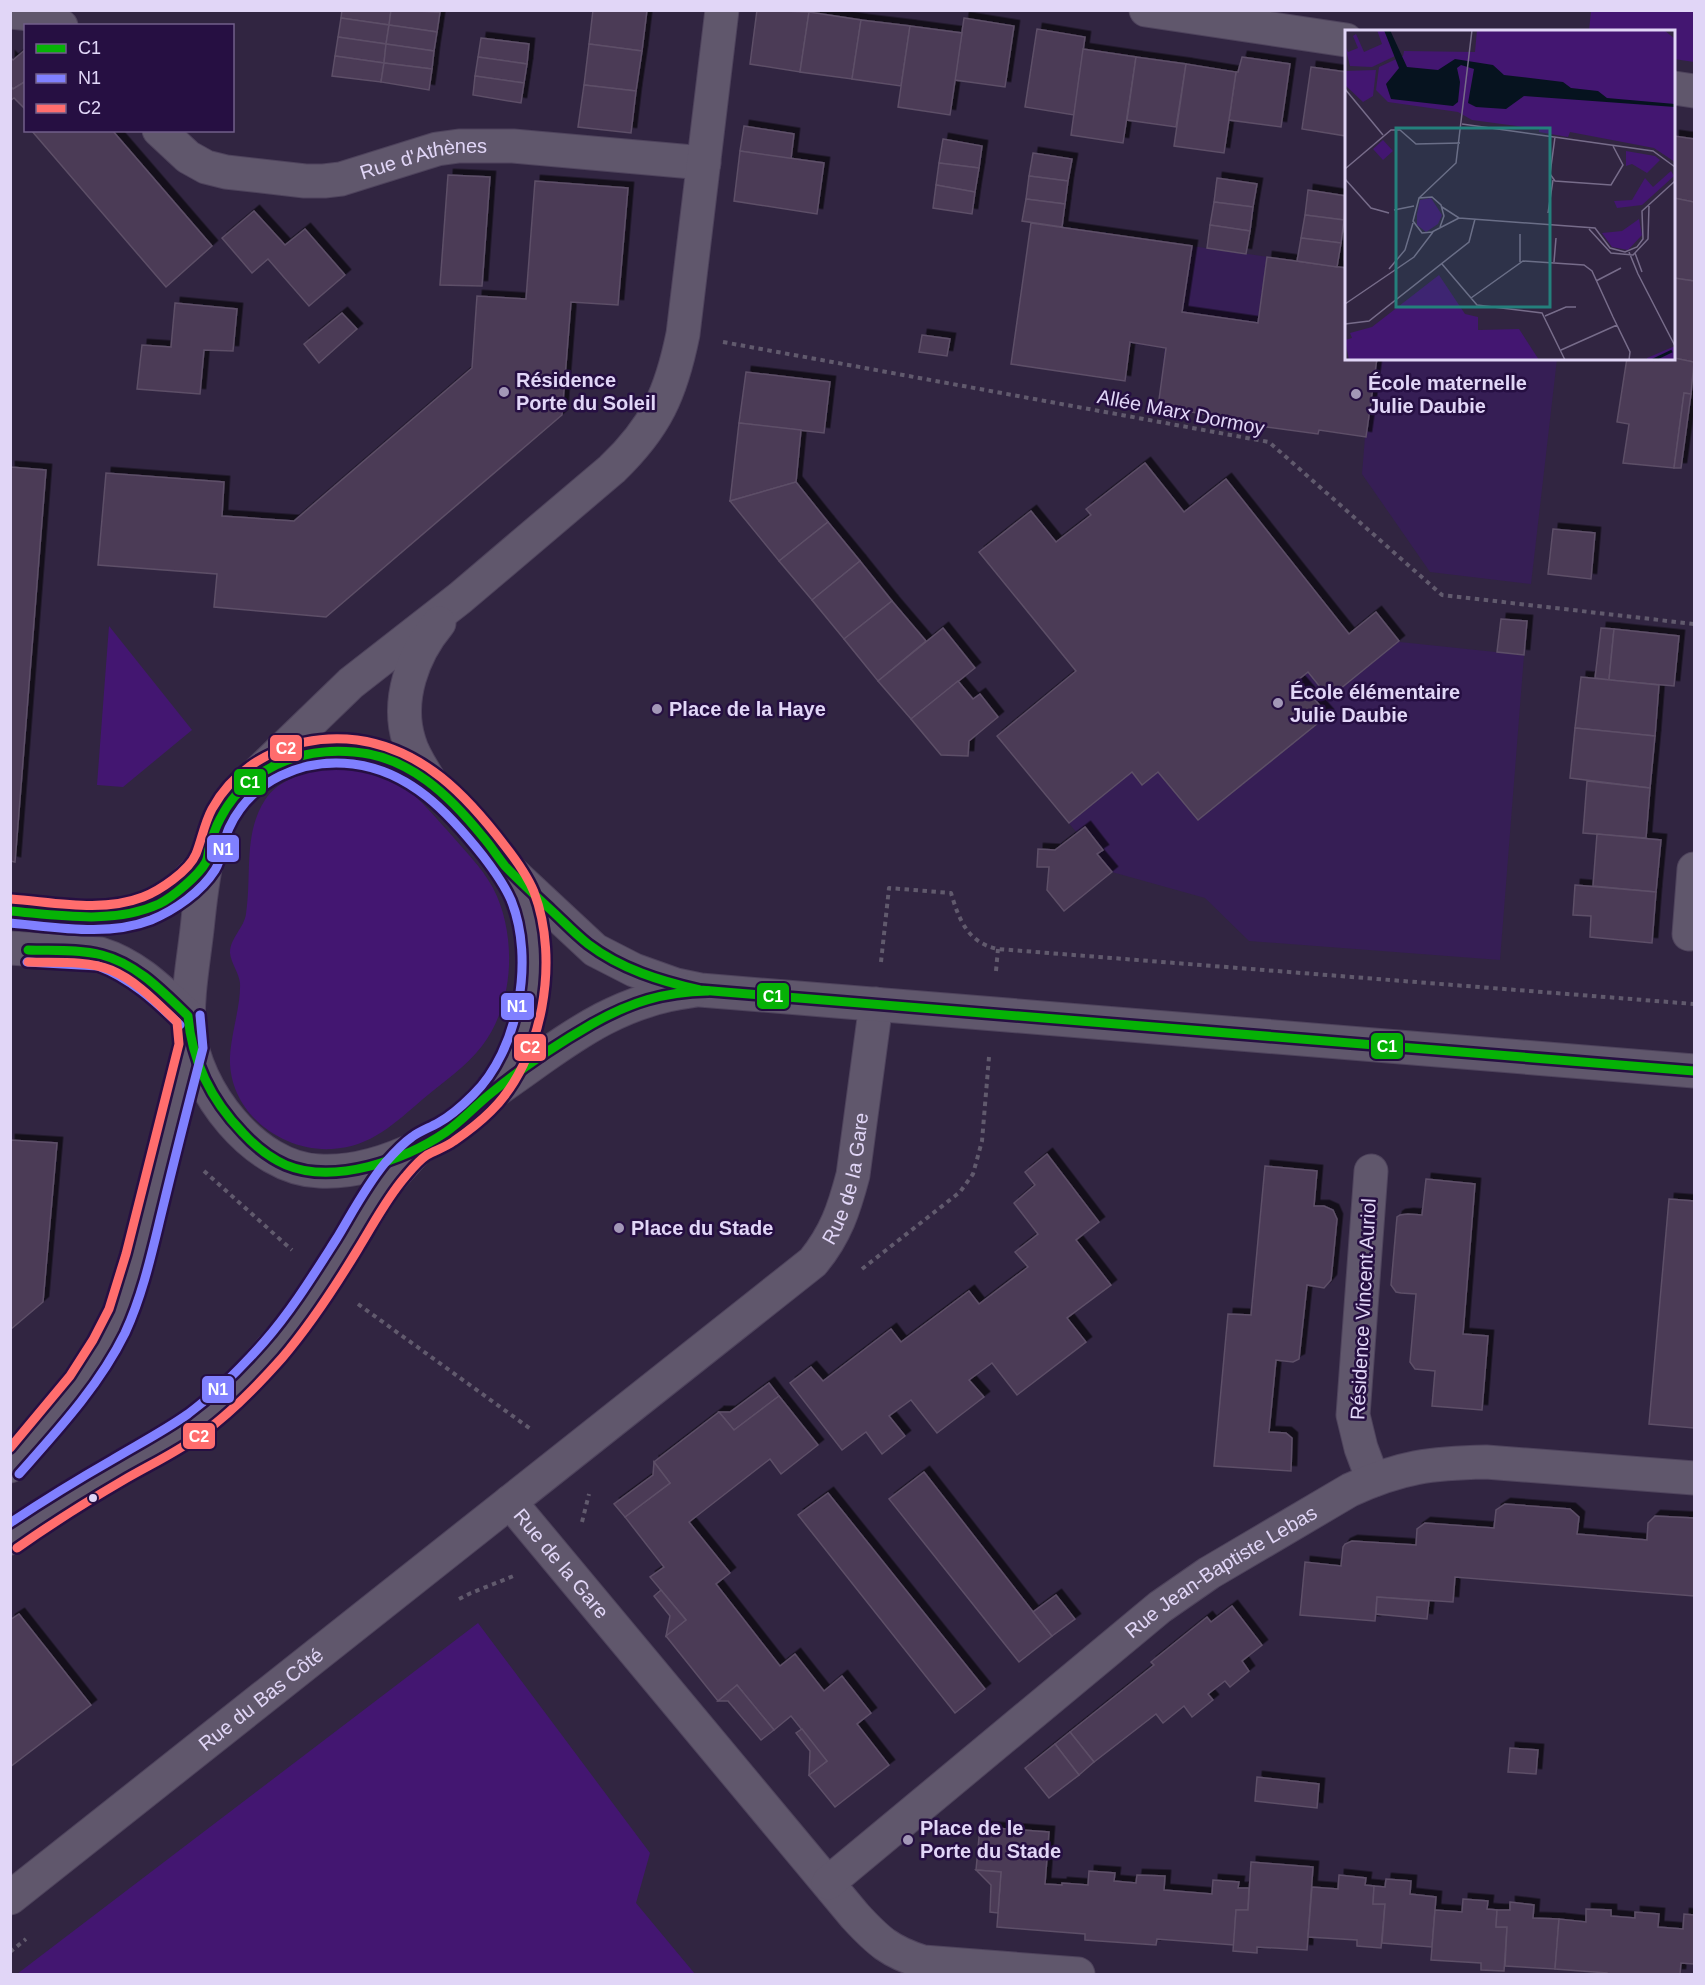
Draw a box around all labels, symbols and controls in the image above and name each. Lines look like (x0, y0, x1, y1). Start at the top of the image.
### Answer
legend (24, 24, 234, 132)
inset map (1345, 30, 1675, 360)
text: C1 (78, 38, 101, 58)
text: N1 (78, 68, 101, 88)
text: C2 (78, 98, 101, 118)
street label: Rue d'Athènes (357, 135, 487, 183)
place label: Résidence Porte du Soleil (516, 369, 656, 414)
place label: École maternelle Julie Daubie (1368, 372, 1527, 417)
marker: Résidence Porte du Soleil (497, 385, 511, 399)
street label: Allée Marx Dormoy (1095, 385, 1267, 439)
marker: École maternelle Julie Daubie (1349, 387, 1363, 401)
place label: École élémentaire Julie Daubie (1290, 681, 1460, 726)
marker: École élémentaire Julie Daubie (1271, 696, 1285, 710)
place label: Place de la Haye (669, 698, 826, 720)
marker: Place de la Haye (650, 702, 664, 716)
line badge: C2 (269, 734, 303, 762)
text: C2 (276, 740, 296, 757)
line badge: C1 (233, 768, 267, 796)
text: C1 (240, 774, 260, 791)
line badge: N1 (206, 834, 240, 863)
text: N1 (213, 841, 233, 858)
line badge: C1 (756, 982, 790, 1010)
text: C1 (763, 988, 783, 1005)
line badge: N1 (500, 992, 535, 1021)
text: N1 (507, 998, 527, 1015)
line badge: C1 (1370, 1032, 1404, 1060)
line badge: C2 (513, 1033, 547, 1062)
text: C1 (1377, 1038, 1397, 1055)
text: C2 (520, 1039, 540, 1056)
street label: Rue de la Gare (817, 1111, 872, 1248)
street label: Résidence Vincent Auriol (1346, 1198, 1380, 1420)
place label: Place du Stade (631, 1217, 773, 1239)
marker: Place du Stade (612, 1221, 626, 1235)
line badge: N1 (201, 1375, 235, 1404)
text: N1 (208, 1381, 228, 1398)
line badge: C2 (182, 1422, 216, 1450)
text: C2 (189, 1428, 209, 1445)
unlabelled marker (87, 1492, 99, 1504)
street label: Rue Jean-Baptiste Lebas (1121, 1501, 1321, 1642)
street label: Rue de la Gare (509, 1504, 613, 1623)
street label: Rue du Bas Côté (194, 1643, 327, 1755)
place label: Place de le Porte du Stade (920, 1817, 1061, 1862)
marker: Place de le Porte du Stade (901, 1833, 915, 1847)

